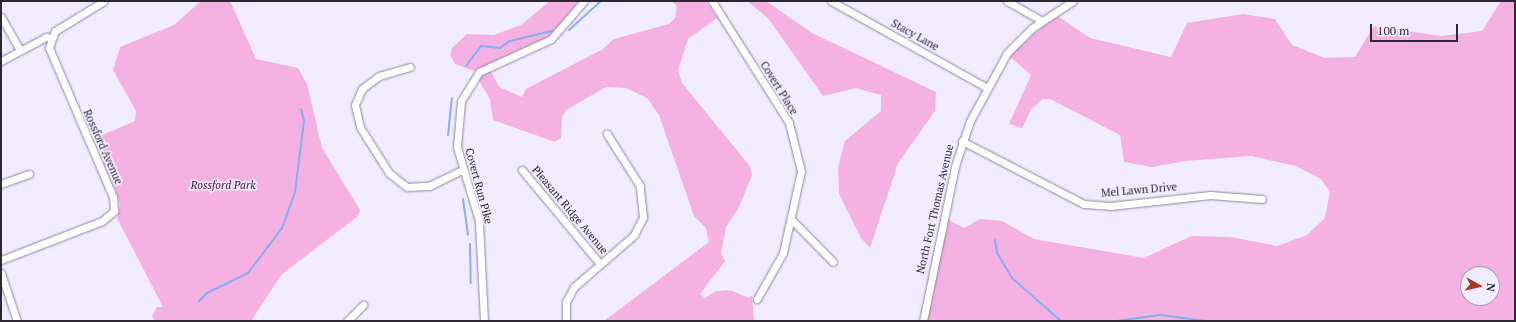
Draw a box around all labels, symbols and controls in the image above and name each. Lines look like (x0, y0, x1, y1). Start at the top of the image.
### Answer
street label: Stacy Lane (889, 16, 941, 54)
scale bar (1372, 16, 1460, 42)
text: 100 m (1377, 23, 1409, 38)
street label: Covert Place (757, 59, 801, 117)
street label: Rossford Avenue (80, 107, 126, 187)
street label: North Fort Thomas Avenue (914, 143, 956, 275)
street label: Covert Run Pike (463, 147, 495, 225)
street label: Pleasant Ridge Avenue (529, 163, 611, 257)
park label: Rossford Park (191, 178, 255, 192)
street label: Mel Lawn Drive (1101, 180, 1177, 200)
north arrow (1460, 266, 1500, 306)
text: N (1483, 282, 1498, 293)

